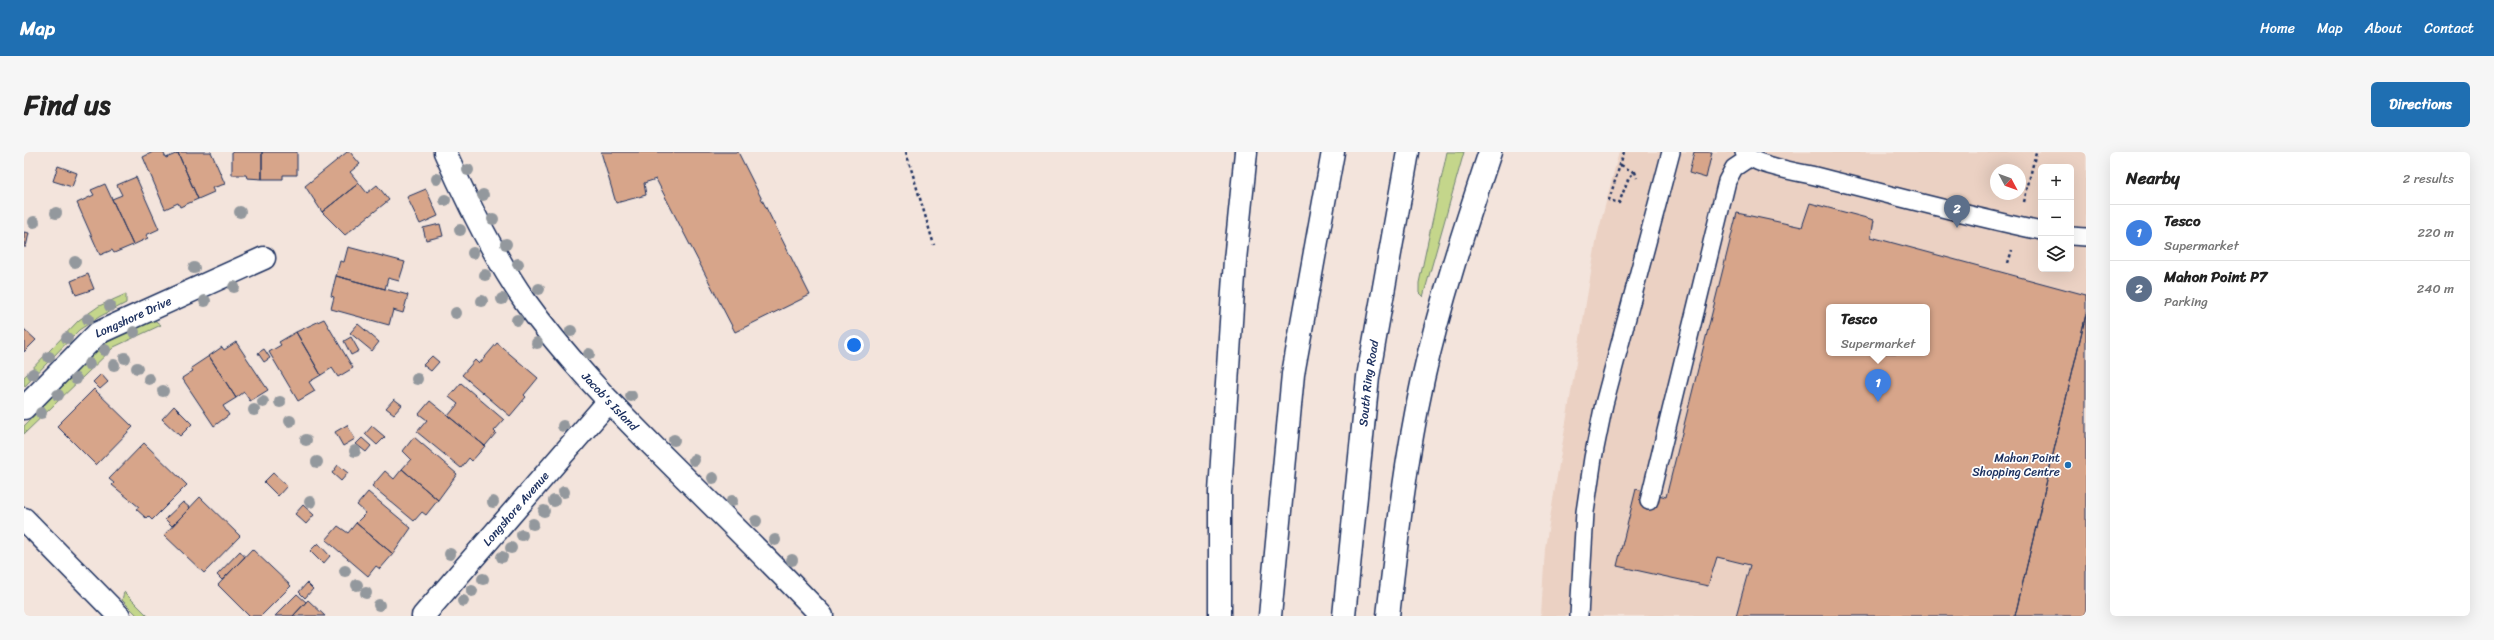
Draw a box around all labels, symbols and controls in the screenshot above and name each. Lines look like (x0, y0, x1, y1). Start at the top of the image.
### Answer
text: Map (20, 12, 55, 45)
text: Home (2260, 16, 2295, 41)
text: Map (2317, 16, 2343, 41)
text: About (2365, 16, 2402, 41)
text: Contact (2424, 16, 2474, 41)
text: Find us (24, 80, 111, 129)
button: Directions (2371, 82, 2470, 127)
text: Nearby (2126, 163, 2180, 193)
north arrow (1990, 164, 2026, 200)
map controls (2038, 164, 2074, 272)
button: + (2038, 164, 2074, 200)
text: 2 results (2403, 167, 2454, 190)
pin: 2 (1944, 195, 1970, 228)
button: − (2038, 200, 2074, 236)
text: Tesco (2164, 208, 2201, 234)
text: 1 (2136, 221, 2142, 244)
text: 220 m (2417, 221, 2454, 244)
text: Supermarket (2164, 234, 2239, 257)
button: layers (2038, 236, 2074, 272)
text: Mahon Point P7 (2164, 264, 2267, 290)
text: 2 (2135, 277, 2143, 300)
text: 240 m (2417, 277, 2454, 300)
street label: Longshore Drive (91, 290, 175, 344)
text: Parking (2164, 290, 2208, 313)
popup (1826, 304, 1930, 356)
text: Tesco (1841, 306, 1877, 332)
text: Supermarket (1841, 332, 1915, 355)
your location (844, 335, 864, 355)
street label: South Ring Road (1352, 338, 1385, 427)
street label: Jacob's Island (575, 366, 645, 438)
pin: 1 (1865, 369, 1891, 402)
place label: Mahon Point Shopping Centre (1972, 447, 2060, 483)
marker: Mahon Point Shopping Centre (2063, 460, 2073, 470)
street label: Longshore Avenue (477, 466, 555, 551)

